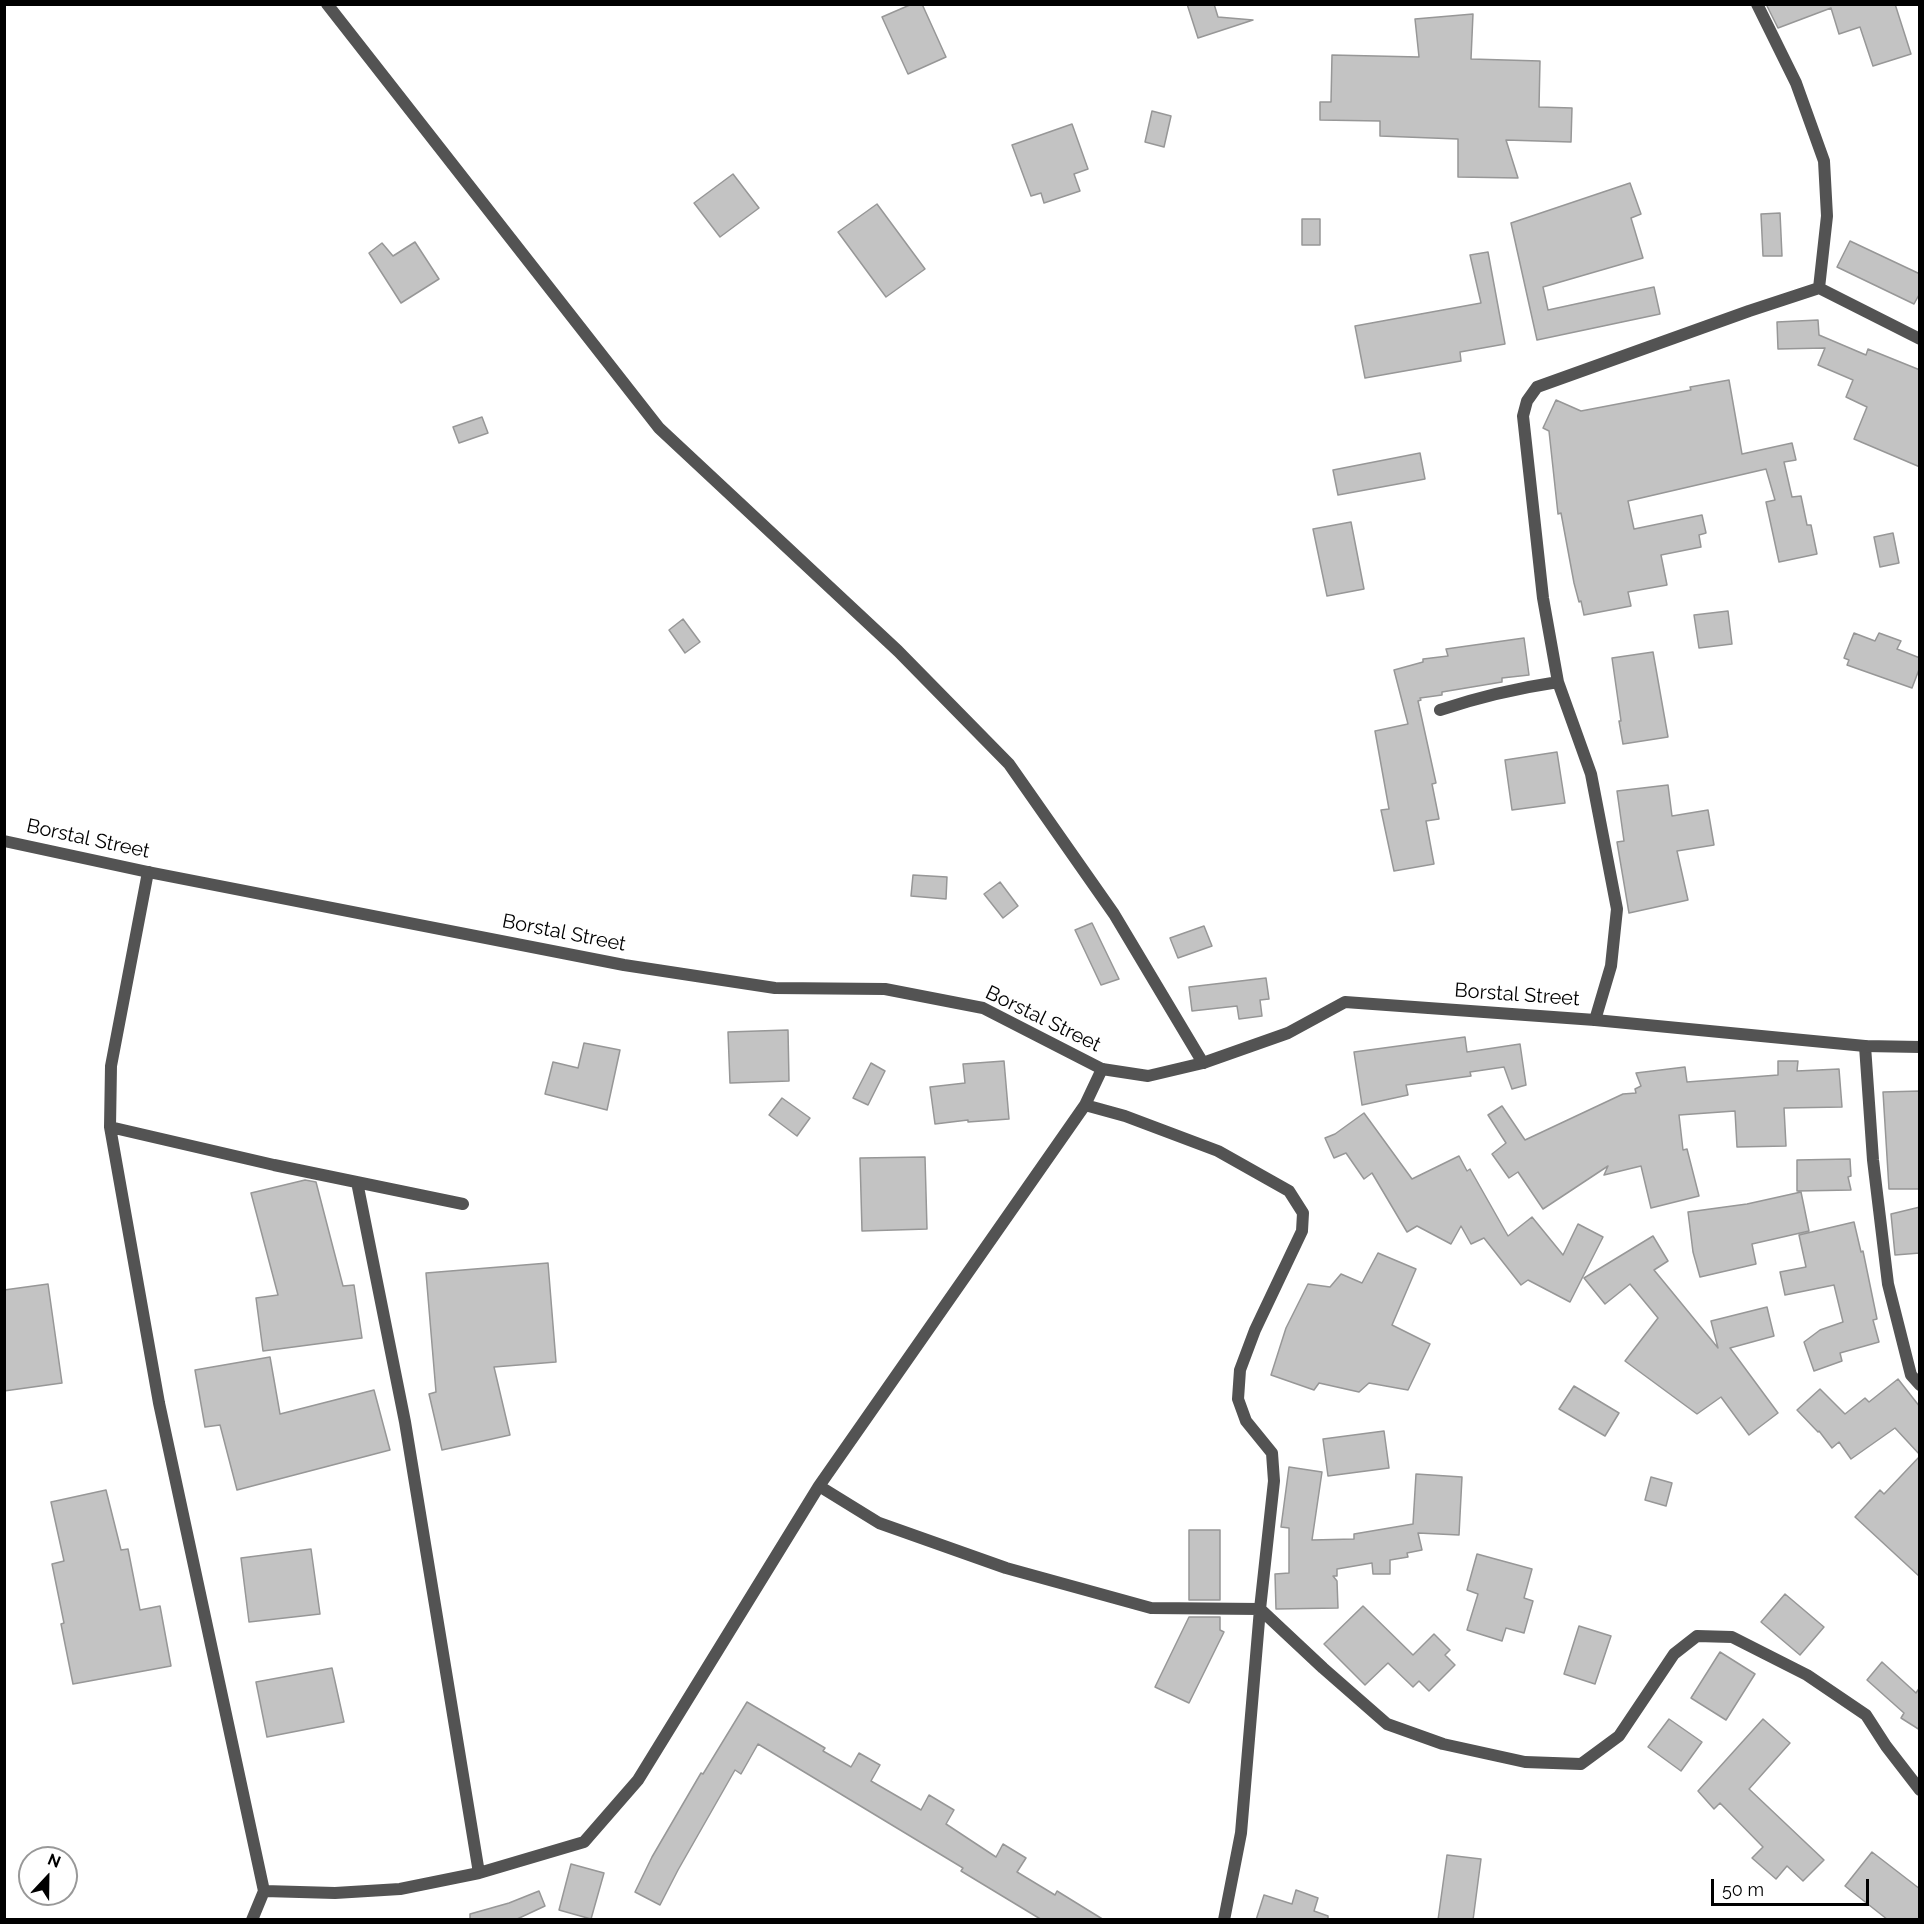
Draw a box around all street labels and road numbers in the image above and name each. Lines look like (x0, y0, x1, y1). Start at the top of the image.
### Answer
street label: Borstal Street (24, 814, 152, 864)
street label: Borstal Street (500, 909, 628, 957)
street label: Borstal Street (1454, 979, 1580, 1011)
street label: Borstal Street (981, 981, 1105, 1057)

